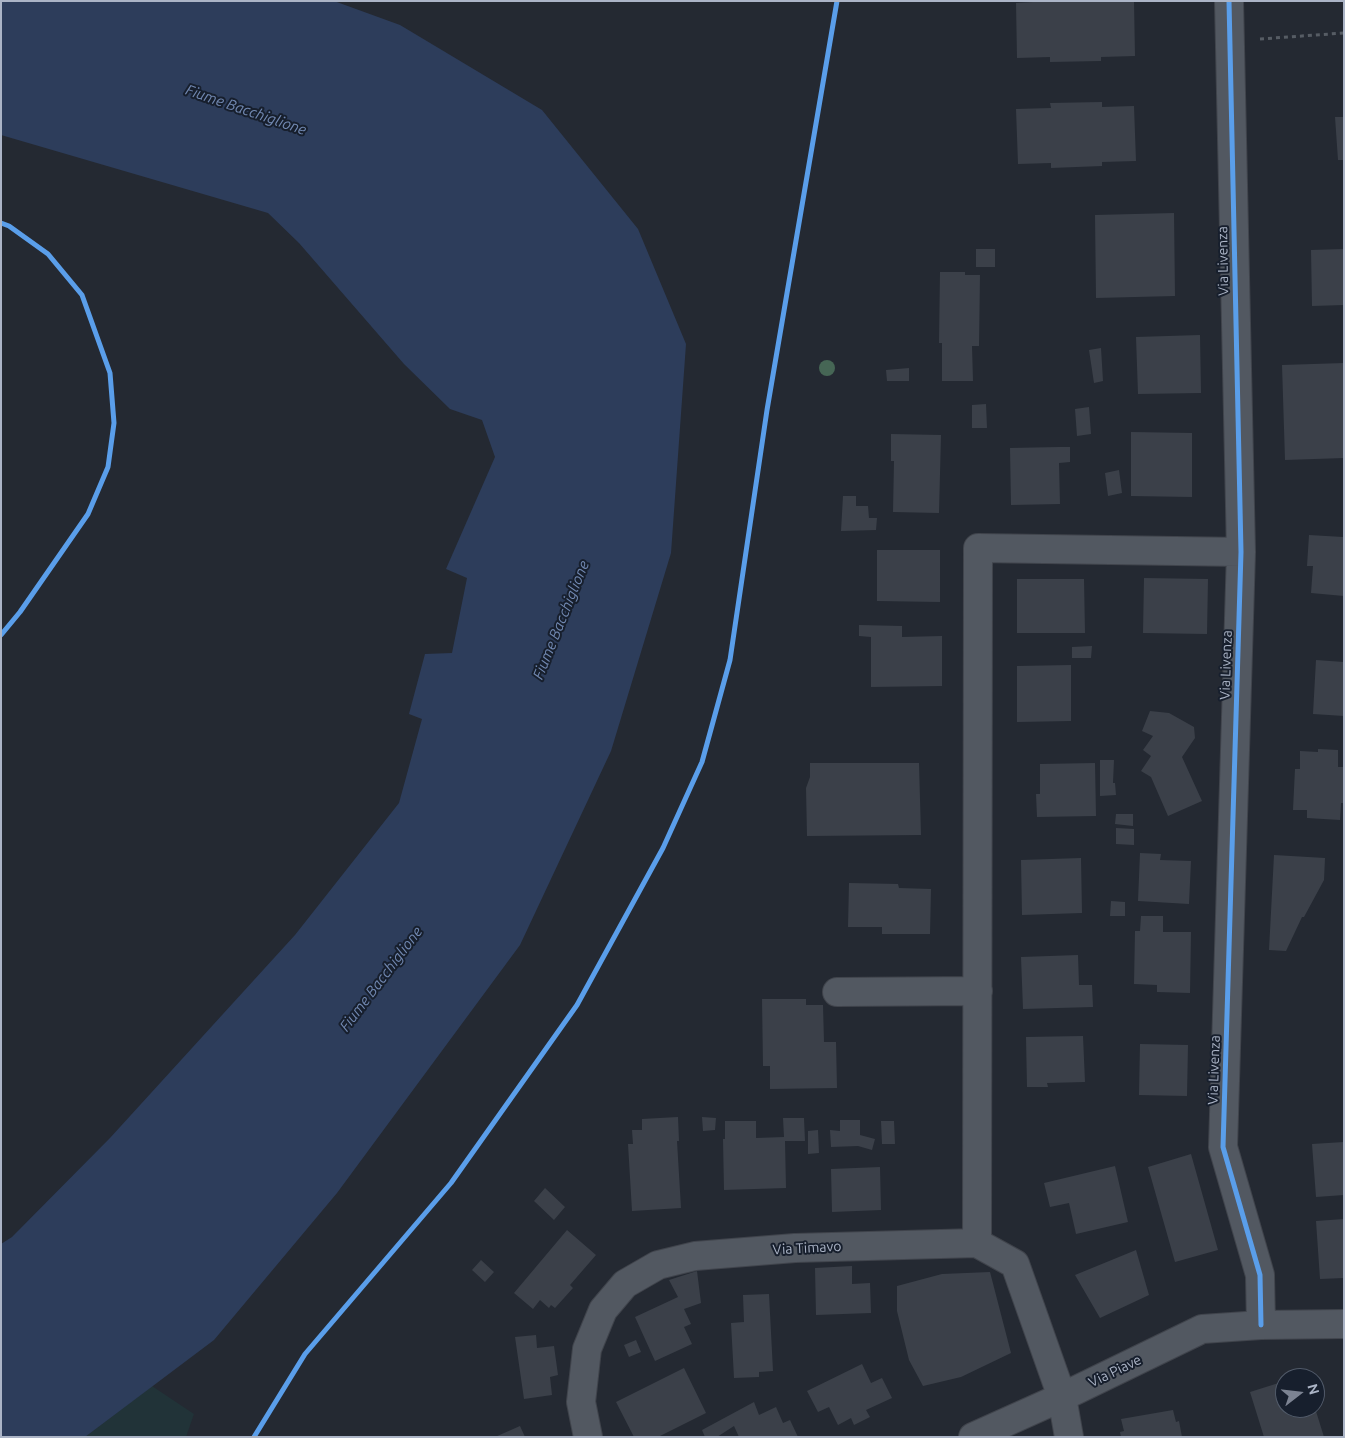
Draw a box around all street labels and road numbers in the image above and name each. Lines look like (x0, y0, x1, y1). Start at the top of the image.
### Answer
street label: Via Livenza (1214, 226, 1232, 296)
street label: Via Livenza (1216, 630, 1236, 700)
street label: Via Livenza (1204, 1035, 1224, 1105)
street label: Via Timavo (772, 1238, 842, 1258)
street label: Via Piave (1086, 1351, 1144, 1391)

